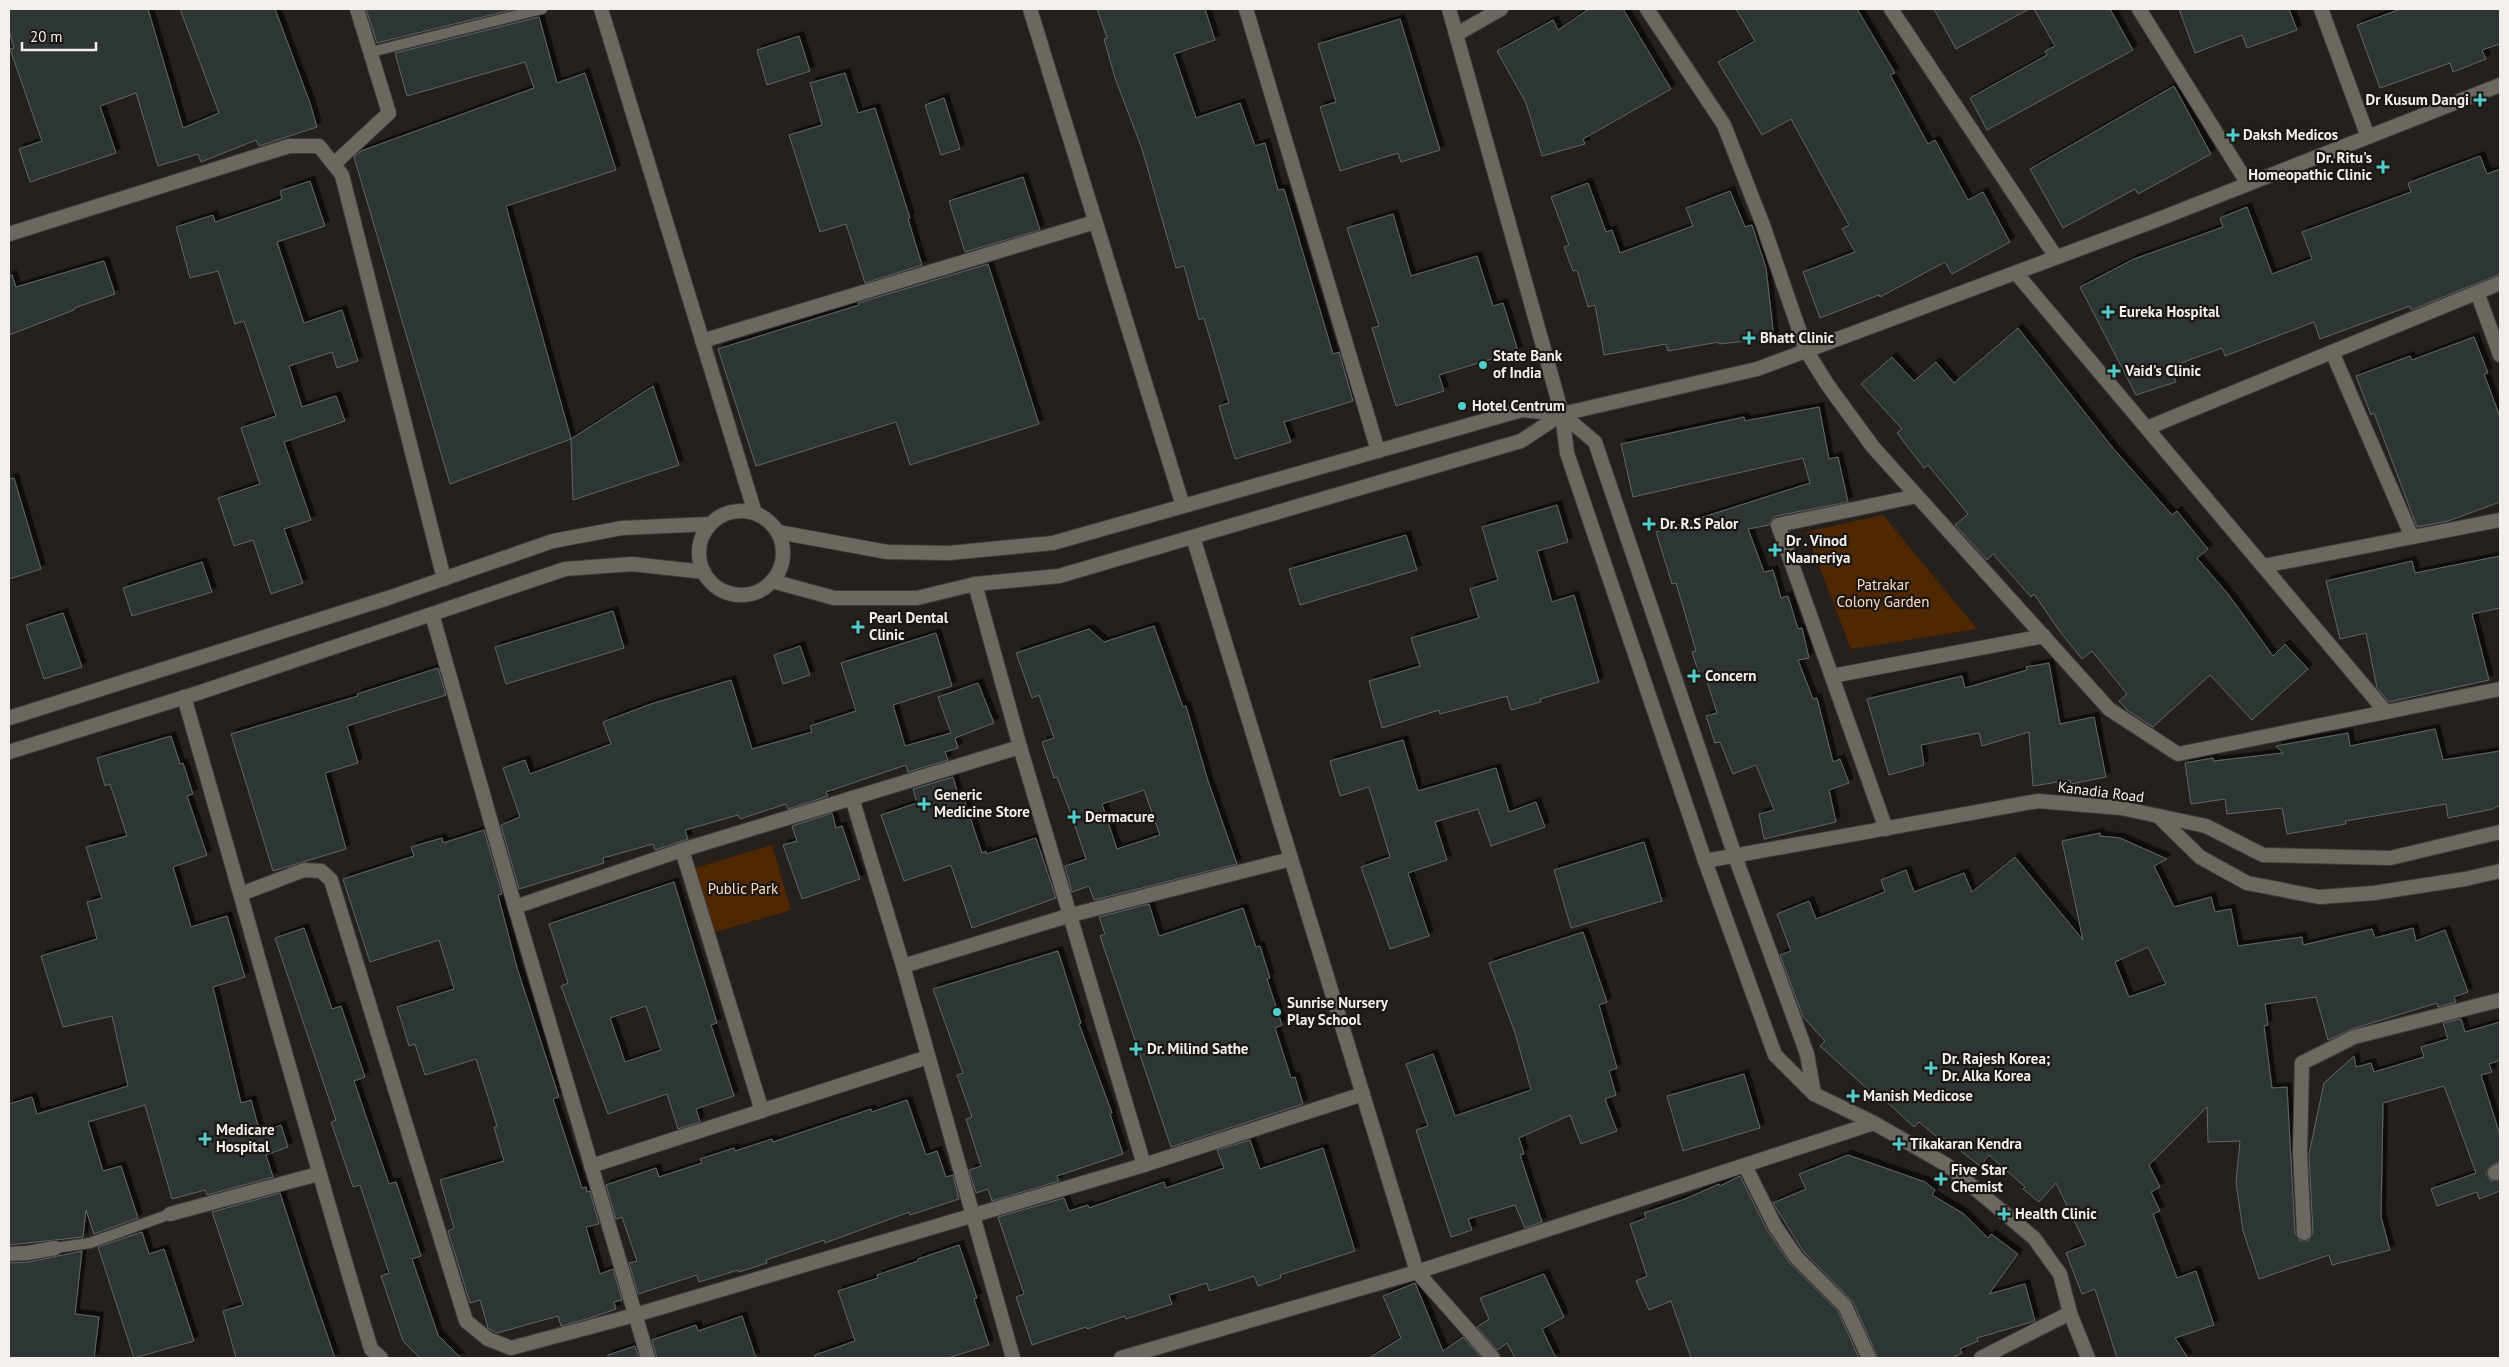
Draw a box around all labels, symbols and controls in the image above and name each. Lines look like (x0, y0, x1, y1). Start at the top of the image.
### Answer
scale bar (22, 20, 96, 52)
text: 20 m (30, 27, 63, 46)
place label: Dr Kusum Dangi (2365, 90, 2469, 109)
marker: Dr Kusum Dangi (2473, 93, 2487, 107)
place label: Daksh Medicos (2243, 125, 2338, 144)
marker: Daksh Medicos (2227, 129, 2239, 141)
place label: Dr. Ritu's Homeopathic Clinic (2248, 148, 2372, 184)
marker: Dr. Ritu's Homeopathic Clinic (2376, 160, 2390, 174)
place label: Eureka Hospital (2119, 302, 2220, 321)
marker: Eureka Hospital (2101, 305, 2115, 319)
place label: Bhatt Clinic (1760, 328, 1834, 347)
marker: Bhatt Clinic (1742, 331, 1756, 345)
place label: State Bank of India (1493, 346, 1563, 382)
marker: State Bank of India (1477, 359, 1489, 371)
place label: Vaid's Clinic (2124, 361, 2201, 380)
marker: Vaid's Clinic (2107, 364, 2121, 378)
place label: Hotel Centrum (1472, 396, 1565, 415)
marker: Hotel Centrum (1456, 400, 1468, 412)
place label: Dr. R.S Palor (1660, 514, 1739, 533)
marker: Dr. R.S Palor (1642, 517, 1656, 531)
place label: Dr . Vinod Naaneriya (1786, 531, 1850, 567)
marker: Dr . Vinod Naaneriya (1768, 543, 1782, 557)
park label: Patrakar Colony Garden (1837, 575, 1929, 611)
place label: Pearl Dental Clinic (869, 608, 949, 644)
marker: Pearl Dental Clinic (851, 620, 865, 634)
place label: Concern (1705, 666, 1756, 685)
marker: Concern (1687, 669, 1701, 683)
street label: Kanadia Road (2057, 777, 2145, 806)
place label: Generic Medicine Store (934, 785, 1030, 821)
marker: Generic Medicine Store (918, 798, 930, 810)
place label: Dermacure (1085, 807, 1155, 826)
marker: Dermacure (1067, 810, 1081, 824)
park label: Public Park (708, 879, 779, 898)
place label: Sunrise Nursery Play School (1287, 993, 1389, 1029)
marker: Sunrise Nursery Play School (1271, 1006, 1283, 1018)
place label: Dr. Milind Sathe (1147, 1039, 1249, 1058)
marker: Dr. Milind Sathe (1129, 1042, 1143, 1056)
place label: Dr. Rajesh Korea; Dr. Alka Korea (1942, 1049, 2050, 1085)
marker: Dr. Rajesh Korea; Dr. Alka Korea (1924, 1061, 1938, 1075)
place label: Manish Medicose (1863, 1086, 1973, 1105)
marker: Manish Medicose (1847, 1090, 1859, 1102)
place label: Medicare Hospital (216, 1120, 275, 1156)
marker: Medicare Hospital (198, 1132, 212, 1146)
place label: Tikakaran Kendra (1910, 1134, 2022, 1153)
marker: Tikakaran Kendra (1892, 1137, 1906, 1151)
place label: Five Star Chemist (1951, 1160, 2008, 1196)
marker: Five Star Chemist (1935, 1173, 1947, 1185)
place label: Health Clinic (2015, 1204, 2097, 1223)
marker: Health Clinic (1997, 1207, 2011, 1221)

